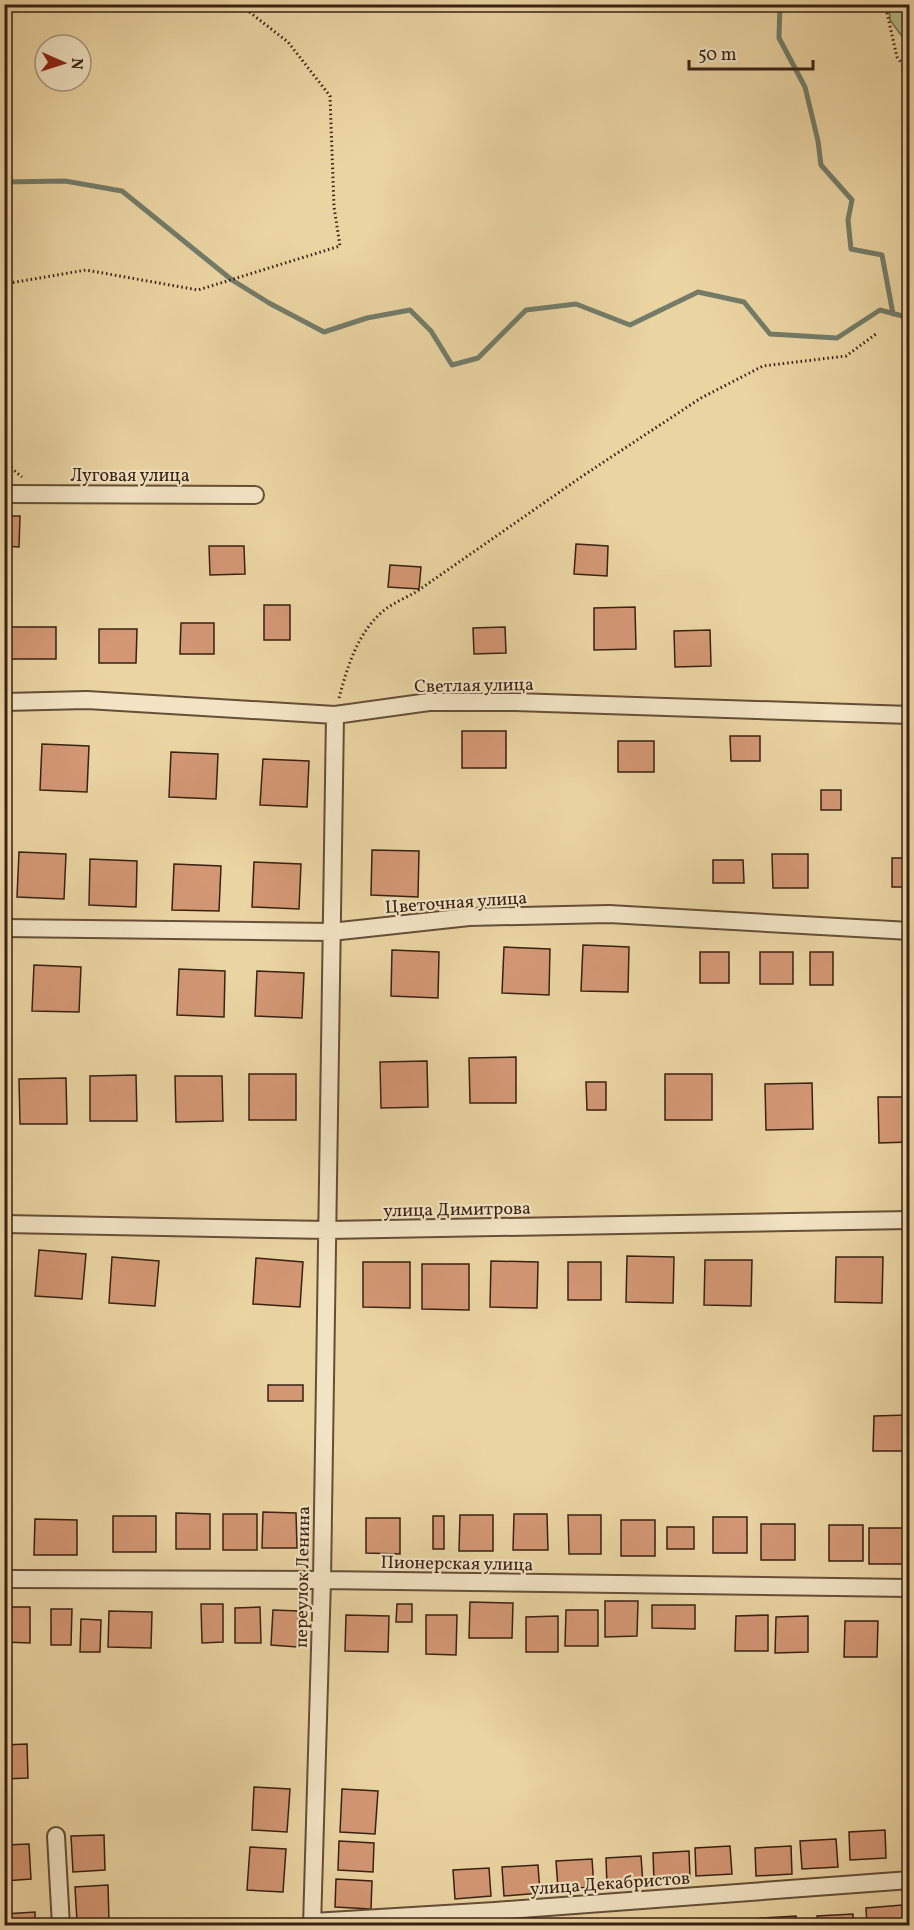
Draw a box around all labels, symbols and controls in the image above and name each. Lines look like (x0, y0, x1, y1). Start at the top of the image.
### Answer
north arrow (33, 33, 93, 93)
scale bar (689, 33, 814, 71)
text: 50 m (698, 43, 737, 68)
text: N (65, 57, 87, 70)
street label: Луговая улица (70, 464, 190, 489)
street label: Светлая улица (414, 673, 534, 700)
street label: Цветочная улица (384, 886, 528, 921)
street label: улица Димитрова (383, 1197, 531, 1224)
street label: переулок Ленина (290, 1506, 317, 1648)
street label: Пионерская улица (380, 1551, 534, 1578)
street label: улица Декабристов (529, 1866, 691, 1903)

